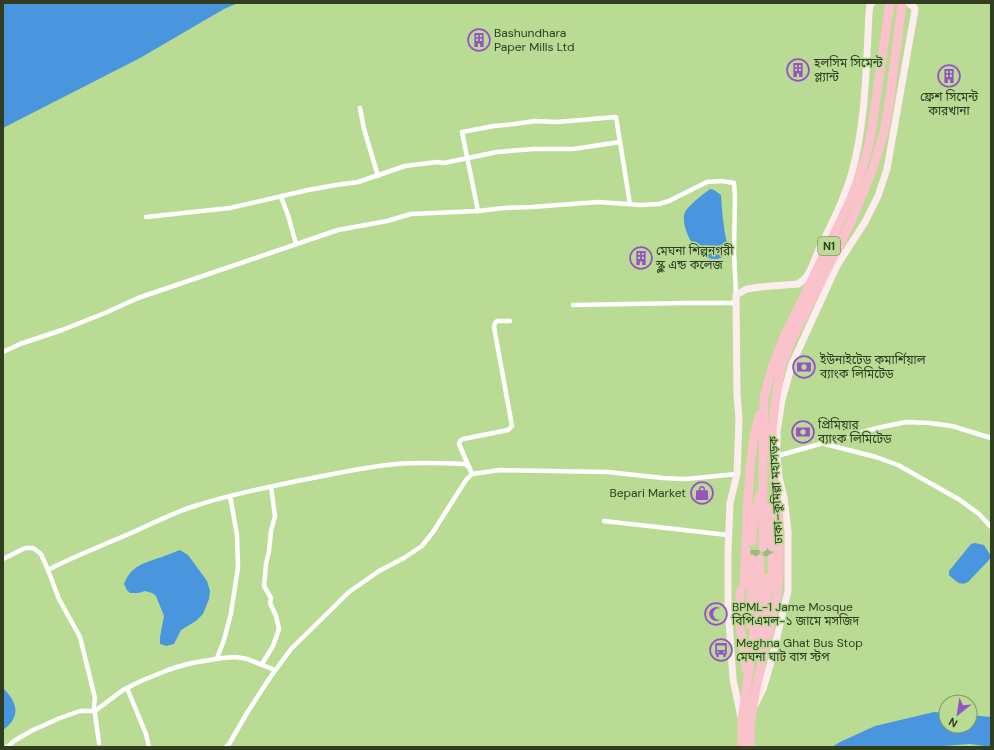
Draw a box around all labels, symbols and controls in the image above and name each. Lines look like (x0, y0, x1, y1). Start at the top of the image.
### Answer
place label: Bashundhara Paper Mills Ltd (494, 25, 575, 55)
building icon: Bashundhara Paper Mills Ltd (466, 27, 492, 53)
place label: হলসিম সিমেন্ট প্ল্যান্ট (813, 55, 883, 85)
building icon: হলসিম সিমেন্ট প্ল্যান্ট (785, 57, 811, 83)
building icon: ফ্রেশ সিমেন্ট কারখানা (936, 63, 962, 89)
place label: ফ্রেশ সিমেন্ট কারখানা (920, 89, 979, 119)
road number: N1 (818, 237, 840, 255)
place label: মেঘনা শিল্পনগরী স্কুল এন্ড কলেজ (655, 243, 734, 273)
building icon: মেঘনা শিল্পনগরী স্কুল এন্ড কলেজ (628, 245, 654, 271)
place label: ইউনাইটেড কমার্শিয়াল ব্যাংক লিমিটেড (819, 352, 926, 382)
bank icon: ইউনাইটেড কমার্শিয়াল ব্যাংক লিমিটেড (791, 354, 817, 380)
place label: প্রিমিয়ার ব্যাংক লিমিটেড (817, 417, 892, 447)
bank icon: প্রিমিয়ার ব্যাংক লিমিটেড (790, 419, 816, 445)
street label: ঢাকা–কুমিল্লা মহাসড়ক (765, 435, 787, 545)
shop icon: Bepari Market (689, 480, 715, 506)
place label: Bepari Market (609, 485, 686, 501)
place label: BPML-1 Jame Mosque বিপিএমল-১ জামে মসজিদ (731, 599, 860, 629)
mosque icon: BPML-1 Jame Mosque বিপিএমল-১ জামে মসজিদ (703, 601, 729, 627)
place label: Meghna Ghat Bus Stop মেঘনা ঘাট বাস স্টপ (736, 635, 863, 665)
bus stop icon: Meghna Ghat Bus Stop মেঘনা ঘাট বাস স্টপ (708, 637, 734, 663)
north arrow (938, 694, 978, 734)
text: N (946, 715, 960, 731)

